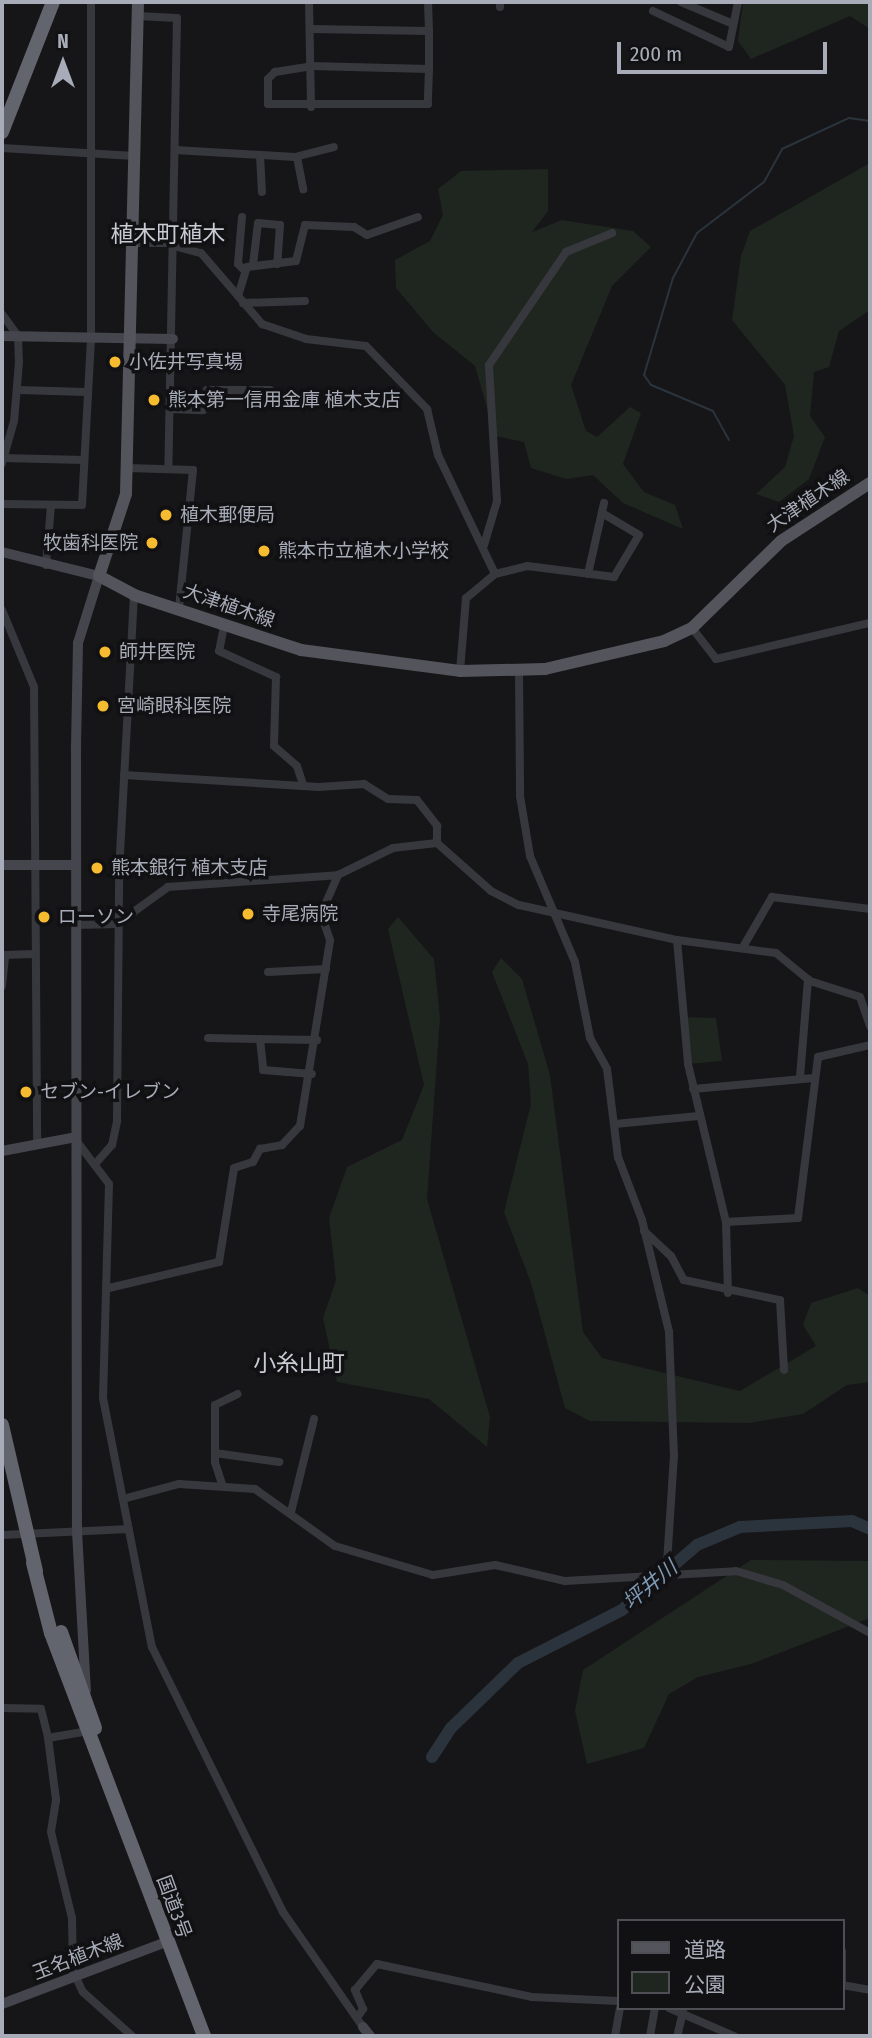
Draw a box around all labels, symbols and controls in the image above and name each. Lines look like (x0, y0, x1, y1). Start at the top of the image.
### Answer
north arrow (28, 28, 98, 98)
scale bar (620, 28, 830, 72)
text: N (57, 30, 69, 53)
text: 200 m (630, 41, 682, 67)
district label: 植木町植木 (111, 220, 225, 248)
place label: 小佐井写真場 (129, 351, 243, 373)
marker: 小佐井写真場 (107, 354, 123, 370)
place label: 熊本第一信用金庫 植木支店 (168, 389, 400, 411)
marker: 熊本第一信用金庫 植木支店 (146, 392, 162, 408)
street label: 大津植木線 (762, 465, 854, 537)
place label: 植木郵便局 (180, 504, 275, 526)
marker: 植木郵便局 (158, 507, 174, 523)
place label: 牧歯科医院 (43, 532, 138, 554)
marker: 牧歯科医院 (144, 535, 160, 551)
place label: 熊本市立植木小学校 (278, 540, 449, 562)
marker: 熊本市立植木小学校 (256, 543, 272, 559)
street label: 大津植木線 (180, 580, 278, 632)
place label: 師井医院 (119, 641, 195, 663)
marker: 師井医院 (97, 644, 113, 660)
place label: 宮崎眼科医院 (117, 695, 231, 717)
marker: 宮崎眼科医院 (95, 698, 111, 714)
place label: 熊本銀行 植木支店 (111, 857, 267, 879)
marker: 熊本銀行 植木支店 (89, 860, 105, 876)
place label: 寺尾病院 (262, 903, 338, 925)
place label: ローソン (58, 906, 134, 928)
marker: 寺尾病院 (240, 906, 256, 922)
marker: ローソン (36, 909, 52, 925)
place label: セブン-イレブン (40, 1081, 180, 1103)
marker: セブン-イレブン (18, 1084, 34, 1100)
district label: 小糸山町 (253, 1349, 345, 1377)
water label: 坪井川 (618, 1555, 682, 1615)
street label: 国道3号 (152, 1872, 196, 1942)
legend (616, 1919, 844, 2010)
street label: 玉名植木線 (30, 1929, 126, 1985)
text: 道路 (684, 1937, 726, 1963)
text: 公園 (684, 1972, 726, 1998)

